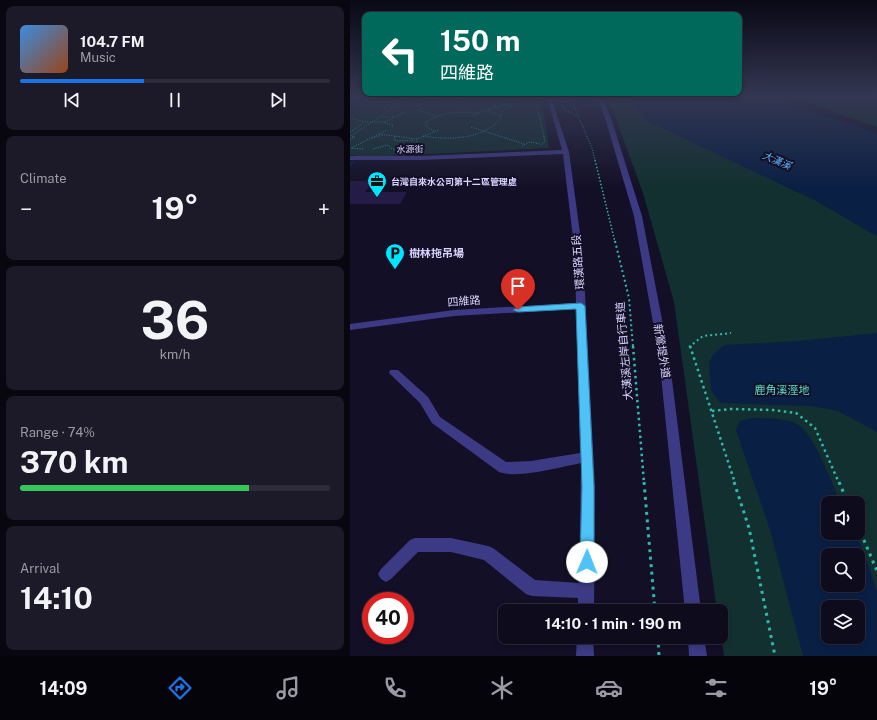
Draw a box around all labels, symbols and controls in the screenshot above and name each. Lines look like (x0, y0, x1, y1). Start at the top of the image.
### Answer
text: 150 m (440, 24, 520, 57)
icon: left (374, 28, 426, 80)
text: 104.7 FM (80, 33, 144, 50)
text: Music (80, 50, 116, 65)
text: 四維路 (440, 62, 494, 83)
icon: previous (61, 89, 83, 111)
icon: pause (164, 89, 186, 111)
icon: next (267, 89, 289, 111)
street label: 水源街 (396, 143, 424, 155)
water label: 大漢溪 (761, 149, 795, 172)
office icon: 台灣自來水公司第十二區管理處 (366, 170, 388, 198)
text: Climate (20, 171, 67, 186)
place label: 台灣自來水公司第十二區管理處 (391, 176, 517, 187)
text: 19° (152, 190, 198, 226)
text: − (20, 196, 32, 222)
text: + (318, 196, 330, 222)
street label: 環漢路五段 (570, 234, 586, 290)
parking icon: 樹林拖吊場 (384, 242, 406, 270)
place label: 樹林拖吊場 (409, 247, 464, 259)
pin (501, 269, 535, 310)
icon: arrive (507, 275, 529, 297)
text: 36 (141, 290, 209, 351)
street label: 四維路 (447, 294, 481, 308)
street label: 大漢溪左岸自行車道 (614, 301, 634, 401)
street label: 新鶯堤外道 (652, 323, 672, 379)
text: km/h (160, 347, 190, 362)
park label: 鹿角溪溼地 (755, 384, 810, 396)
text: Range · 74% (20, 425, 95, 440)
text: 370 km (20, 444, 128, 480)
map controls (821, 496, 865, 644)
button: sound (821, 496, 865, 540)
position arrow (566, 541, 608, 583)
button: search (821, 548, 865, 592)
text: Arrival (20, 561, 60, 576)
text: 14:10 (20, 580, 93, 616)
speed limit sign: 40 (362, 592, 414, 644)
button: layers (821, 600, 865, 644)
text: 14:10 · 1 min · 190 m (545, 615, 681, 632)
icon: directions (166, 674, 194, 702)
icon: music (274, 674, 302, 702)
icon: phone (381, 674, 409, 702)
icon: climate (488, 674, 516, 702)
icon: car (595, 674, 623, 702)
icon: filters (702, 674, 730, 702)
text: 14:09 (40, 678, 87, 699)
text: 19° (809, 678, 837, 699)

